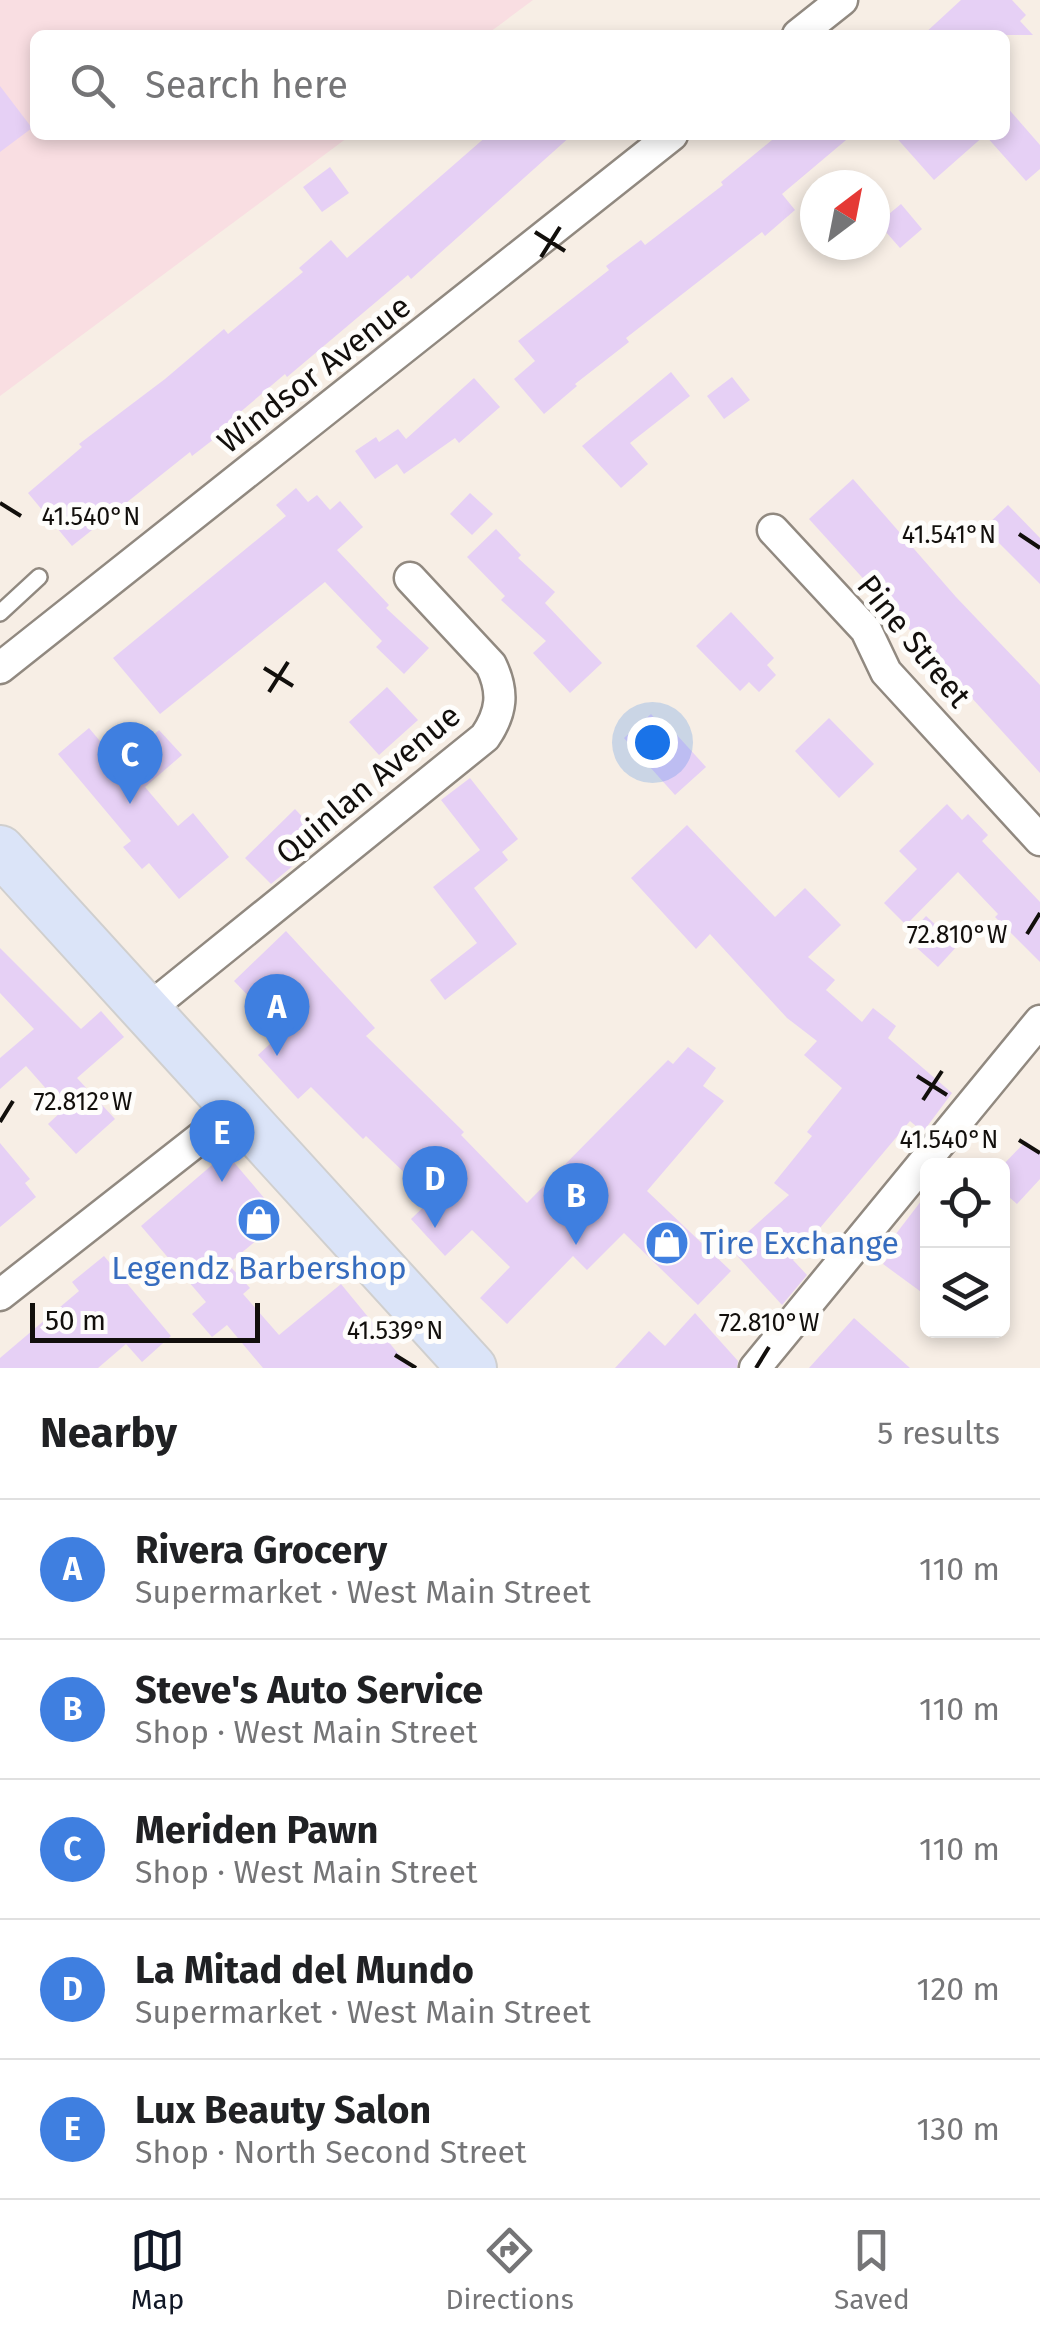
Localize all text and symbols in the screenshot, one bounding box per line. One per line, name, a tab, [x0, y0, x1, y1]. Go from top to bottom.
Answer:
search box	[30, 30, 1010, 140]
icon: search	[65, 58, 120, 113]
text: Search here	[145, 62, 348, 108]
north arrow	[800, 170, 890, 260]
street label: Windsor Avenue	[210, 287, 418, 461]
text: 41.540°N	[42, 502, 140, 532]
text: 41.541°N	[902, 520, 996, 550]
street label: Pine Street	[849, 567, 979, 715]
street label: Quinlan Avenue	[268, 696, 468, 872]
your location	[627, 717, 678, 768]
pin: C	[98, 722, 162, 804]
text: 72.810°W	[907, 920, 1008, 950]
pin: A	[244, 974, 310, 1056]
text: 72.812°W	[33, 1087, 133, 1117]
pin: E	[190, 1100, 254, 1182]
text: 41.540°N	[900, 1125, 998, 1155]
pin: D	[402, 1146, 468, 1228]
map controls	[920, 1158, 1010, 1338]
button: locate	[920, 1158, 1010, 1248]
pin: B	[544, 1162, 608, 1245]
shop icon: Legendz Barbershop	[236, 1197, 282, 1243]
shop icon: Tire Exchange	[644, 1220, 690, 1266]
place label: Tire Exchange	[700, 1224, 899, 1262]
button: layers	[920, 1248, 1010, 1338]
place label: Legendz Barbershop	[111, 1249, 407, 1287]
scale bar	[30, 1298, 260, 1342]
text: 50 m	[45, 1304, 106, 1337]
text: 72.810°W	[719, 1308, 820, 1338]
text: 41.539°N	[347, 1316, 443, 1346]
text: Nearby	[40, 1408, 177, 1458]
text: 5 results	[877, 1414, 1000, 1452]
text: Rivera Grocery	[135, 1527, 387, 1573]
text: A	[63, 1550, 82, 1588]
text: 110 m	[919, 1550, 1000, 1588]
text: Supermarket · West Main Street	[135, 1573, 591, 1611]
text: Steve's Auto Service	[135, 1667, 483, 1713]
text: B	[63, 1690, 82, 1728]
text: 110 m	[919, 1690, 1000, 1728]
text: Shop · West Main Street	[135, 1713, 477, 1751]
text: Meriden Pawn	[135, 1807, 378, 1853]
text: C	[63, 1830, 82, 1868]
text: 110 m	[919, 1830, 1000, 1868]
text: Shop · West Main Street	[135, 1853, 477, 1891]
text: La Mitad del Mundo	[135, 1947, 474, 1993]
text: D	[62, 1970, 83, 2008]
text: 120 m	[917, 1970, 1000, 2008]
text: Supermarket · West Main Street	[135, 1993, 591, 2031]
text: Lux Beauty Salon	[135, 2087, 431, 2133]
text: E	[64, 2110, 81, 2148]
text: 130 m	[916, 2110, 1000, 2148]
text: Shop · North Second Street	[135, 2133, 527, 2171]
tab: Map	[130, 2223, 185, 2316]
tab: Directions	[445, 2223, 574, 2316]
tab: Saved	[834, 2223, 910, 2316]

